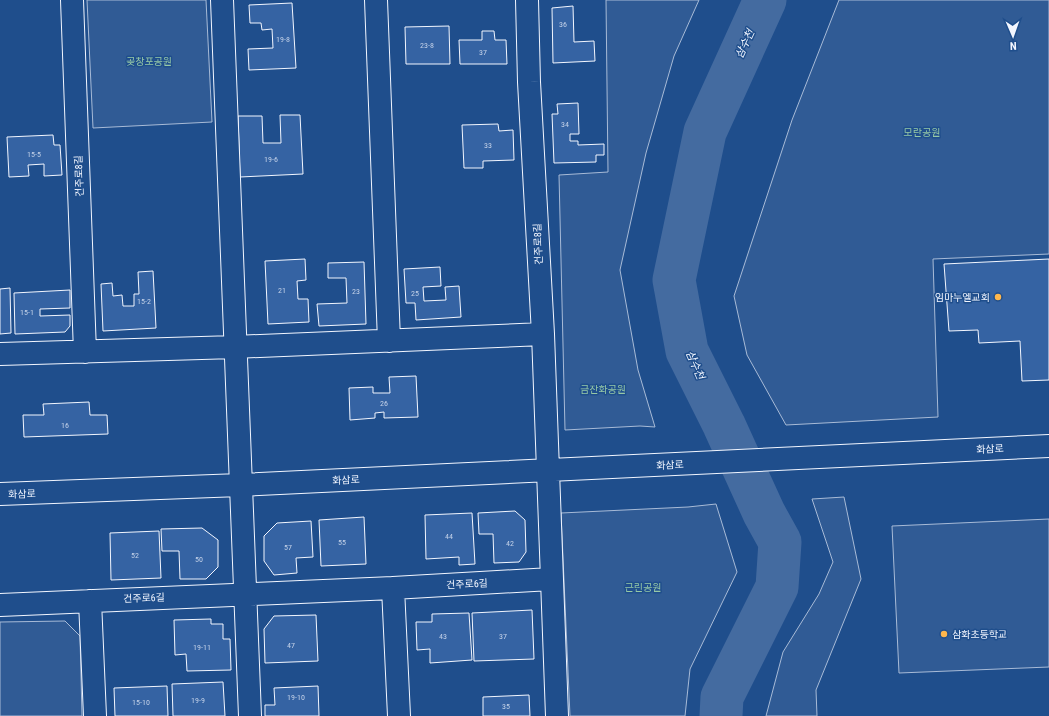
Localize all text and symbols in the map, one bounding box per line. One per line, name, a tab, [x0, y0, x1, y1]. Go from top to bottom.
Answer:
north arrow	[993, 16, 1033, 56]
house number: 36	[559, 20, 567, 29]
water label: 삼수천	[733, 26, 758, 61]
house number: 19-8	[276, 35, 290, 44]
text: N	[1009, 39, 1017, 52]
house number: 23-8	[420, 41, 434, 50]
house number: 37	[479, 48, 487, 57]
park label: 곶창포공원	[126, 56, 172, 67]
house number: 34	[561, 120, 569, 129]
park label: 모란공원	[904, 127, 940, 138]
house number: 33	[484, 141, 492, 150]
house number: 15-5	[27, 150, 41, 159]
street label: 건주로8길	[73, 155, 85, 197]
house number: 19-6	[264, 155, 278, 164]
street label: 건주로8길	[531, 223, 545, 265]
house number: 21	[278, 286, 286, 295]
house number: 23	[352, 287, 360, 296]
house number: 25	[411, 289, 419, 298]
place label: 임마누엘교회	[935, 292, 990, 303]
marker: 임마누엘교회	[993, 292, 1003, 302]
house number: 15-2	[137, 297, 151, 306]
house number: 15-1	[20, 308, 34, 317]
water label: 삼수천	[683, 348, 708, 383]
park label: 금잔화공원	[580, 384, 626, 395]
house number: 26	[380, 399, 388, 408]
house number: 16	[61, 421, 69, 430]
street label: 화삼로	[976, 443, 1004, 455]
street label: 화삼로	[656, 459, 684, 471]
street label: 화삼로	[332, 474, 360, 486]
street label: 화삼로	[8, 488, 36, 500]
house number: 44	[445, 532, 453, 541]
house number: 55	[338, 538, 346, 547]
house number: 42	[506, 539, 514, 548]
house number: 57	[284, 543, 292, 552]
house number: 52	[131, 551, 139, 560]
house number: 50	[195, 555, 203, 564]
street label: 건주로6길	[446, 577, 488, 591]
park label: 근린공원	[625, 582, 661, 593]
street label: 건주로6길	[123, 592, 165, 604]
marker: 삼화초등학교	[939, 629, 949, 639]
place label: 삼화초등학교	[952, 629, 1007, 640]
house number: 43	[439, 632, 447, 641]
house number: 37	[499, 632, 507, 641]
house number: 47	[287, 641, 295, 650]
house number: 19-11	[193, 643, 211, 652]
house number: 19-10	[287, 693, 305, 702]
house number: 19-9	[191, 696, 205, 705]
house number: 15-10	[132, 698, 150, 707]
house number: 35	[502, 702, 510, 711]

